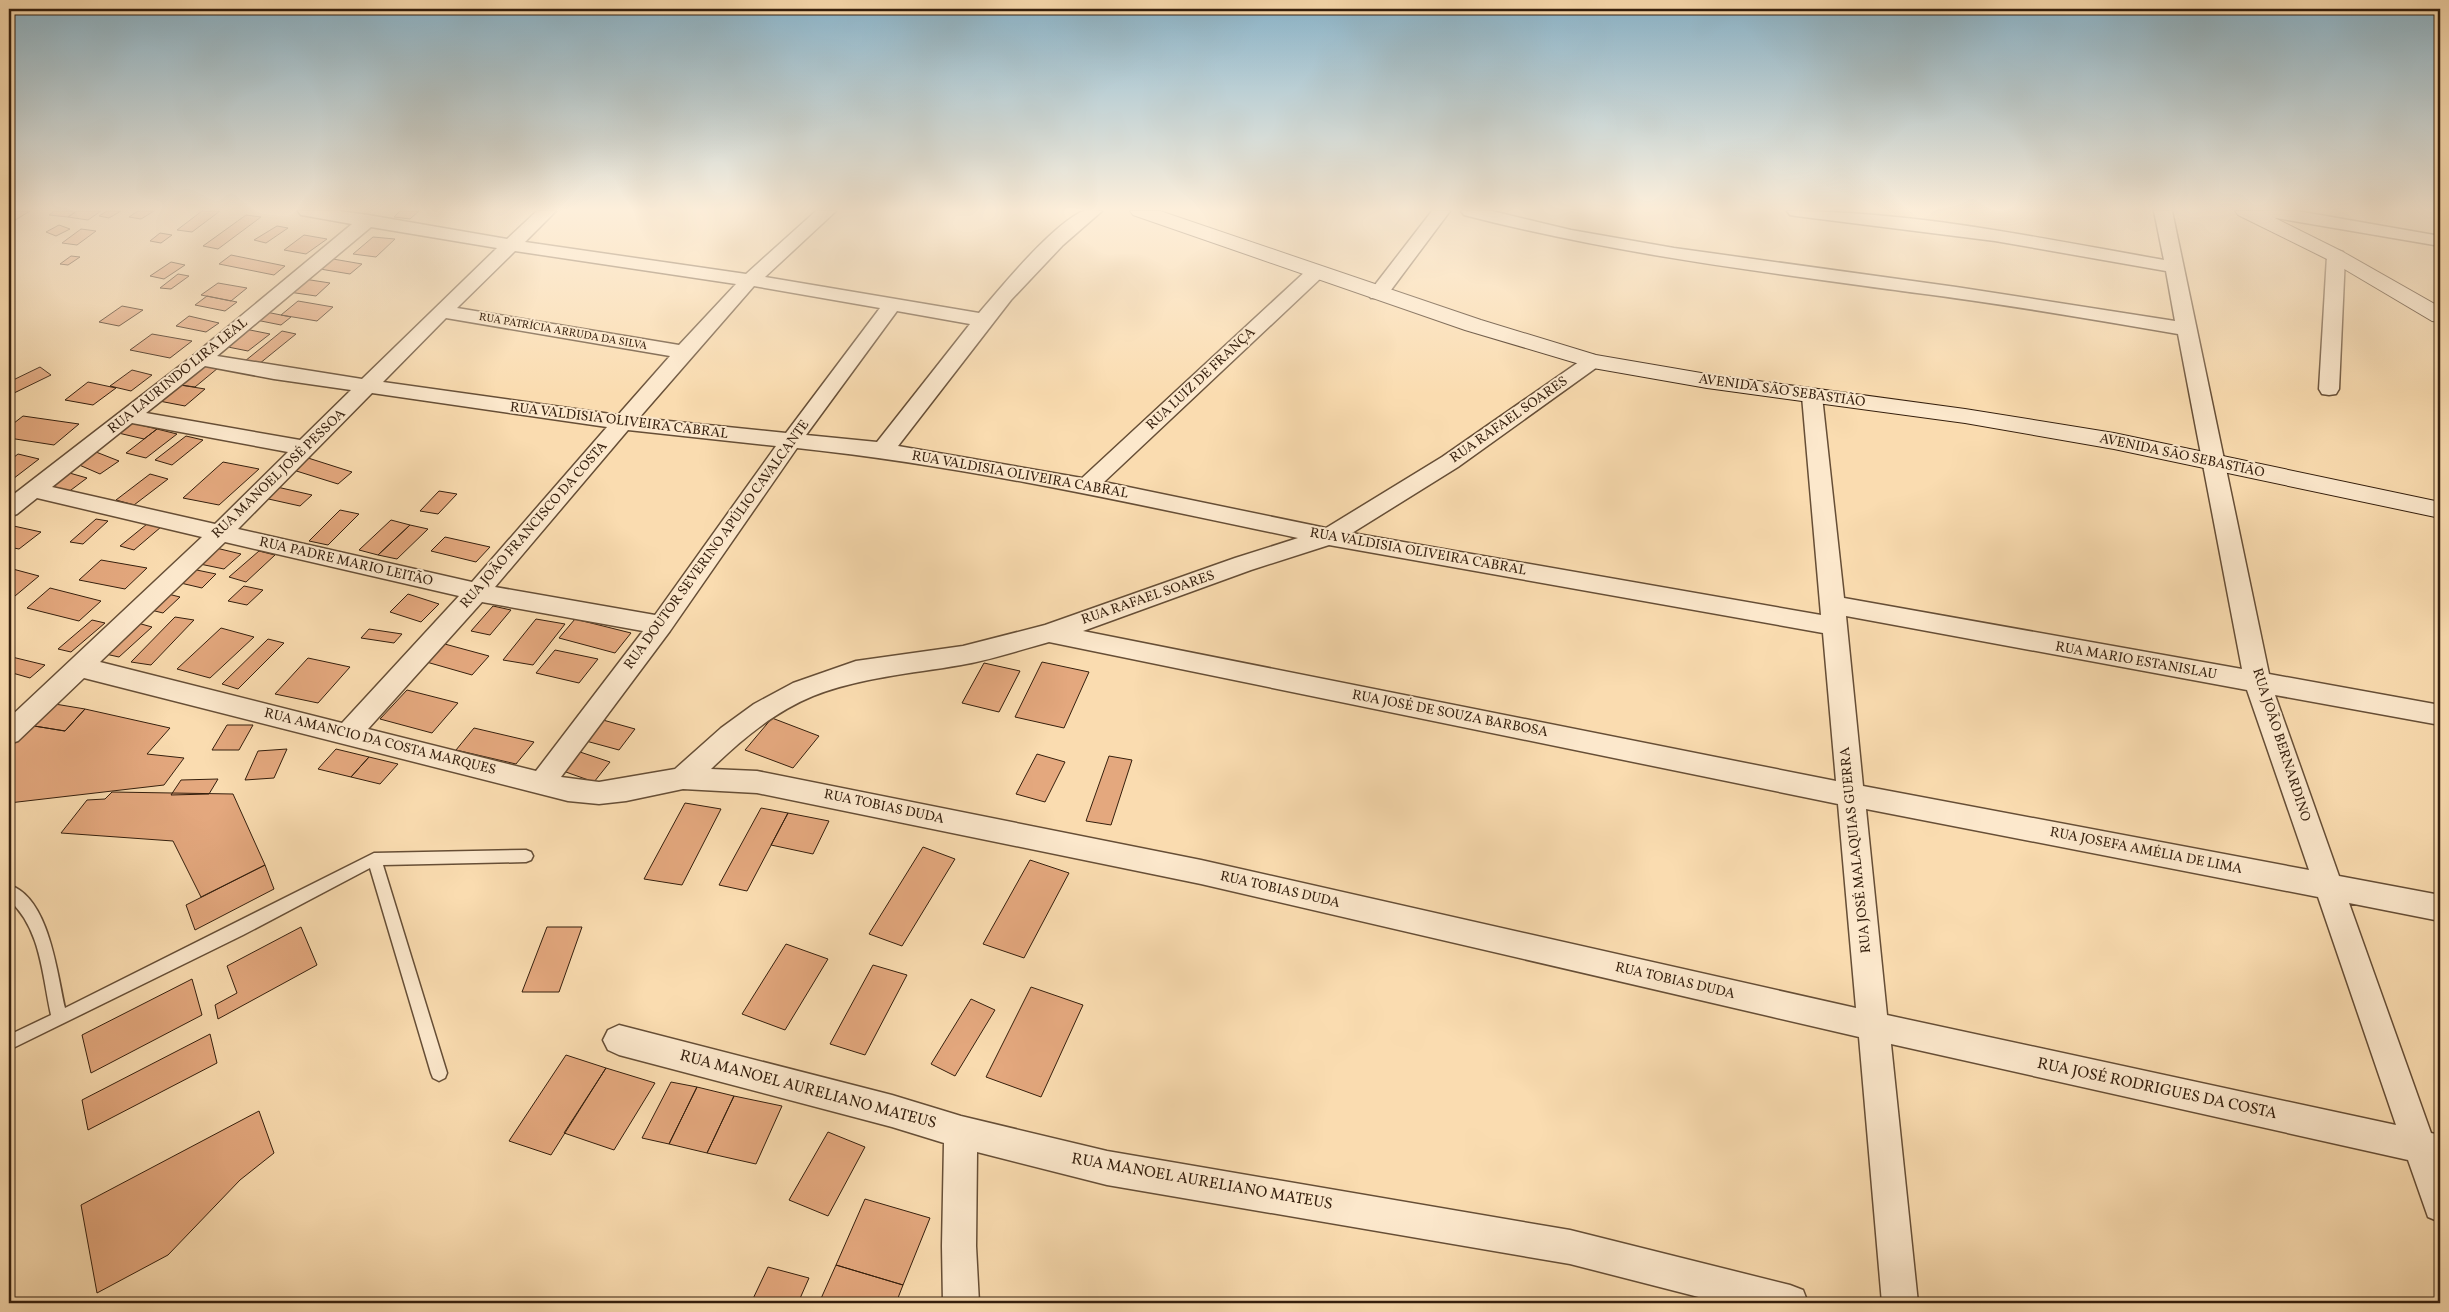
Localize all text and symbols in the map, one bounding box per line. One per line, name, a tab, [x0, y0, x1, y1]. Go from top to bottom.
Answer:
street label: RUA PATRÍCIA ARRUDA DA SILVA	[478, 310, 649, 354]
street label: RUA LAURINDO LIRA LEAL	[104, 314, 252, 438]
street label: RUA LUIZ DE FRANÇA	[1142, 323, 1260, 435]
street label: AVENIDA SÃO SEBASTIÃO	[1697, 370, 1867, 412]
street label: RUA RAFAEL SOARES	[1446, 372, 1572, 468]
street label: RUA VALDISIA OLIVEIRA CABRAL	[509, 398, 729, 444]
street label: RUA MANOEL JOSÉ PESSOA	[208, 405, 350, 543]
street label: RUA DOUTOR SEVERINO APÚLIO CAVALCANTE	[619, 416, 814, 674]
street label: AVENIDA SÃO SEBASTIÃO	[2098, 429, 2266, 483]
street label: RUA JOÃO FRANCISCO DA COSTA	[456, 437, 612, 613]
street label: RUA VALDISIA OLIVEIRA CABRAL	[910, 447, 1130, 503]
street label: RUA VALDISIA OLIVEIRA CABRAL	[1308, 524, 1528, 580]
street label: RUA PADRE MARIO LEITÃO	[257, 533, 435, 591]
street label: RUA RAFAEL SOARES	[1079, 566, 1217, 630]
street label: RUA MARIO ESTANISLAU	[2054, 637, 2218, 685]
street label: RUA JOÃO BERNARDINO	[2247, 666, 2315, 824]
street label: RUA JOSÉ DE SOUZA BARBOSA	[1350, 686, 1550, 742]
street label: RUA AMANCIO DA COSTA MARQUES	[262, 704, 498, 780]
street label: RUA JOSÉ MALAQUIAS GUERRA	[1836, 746, 1876, 954]
street label: RUA TOBIAS DUDA	[822, 785, 946, 829]
street label: RUA JOSEFA AMÉLIA DE LIMA	[2048, 823, 2244, 879]
street label: RUA TOBIAS DUDA	[1218, 867, 1342, 913]
street label: RUA TOBIAS DUDA	[1613, 958, 1737, 1004]
street label: RUA MANOEL AURELIANO MATEUS	[677, 1045, 939, 1135]
street label: RUA JOSÉ RODRIGUES DA COSTA	[2035, 1053, 2279, 1125]
street label: RUA MANOEL AURELIANO MATEUS	[1070, 1148, 1334, 1216]

